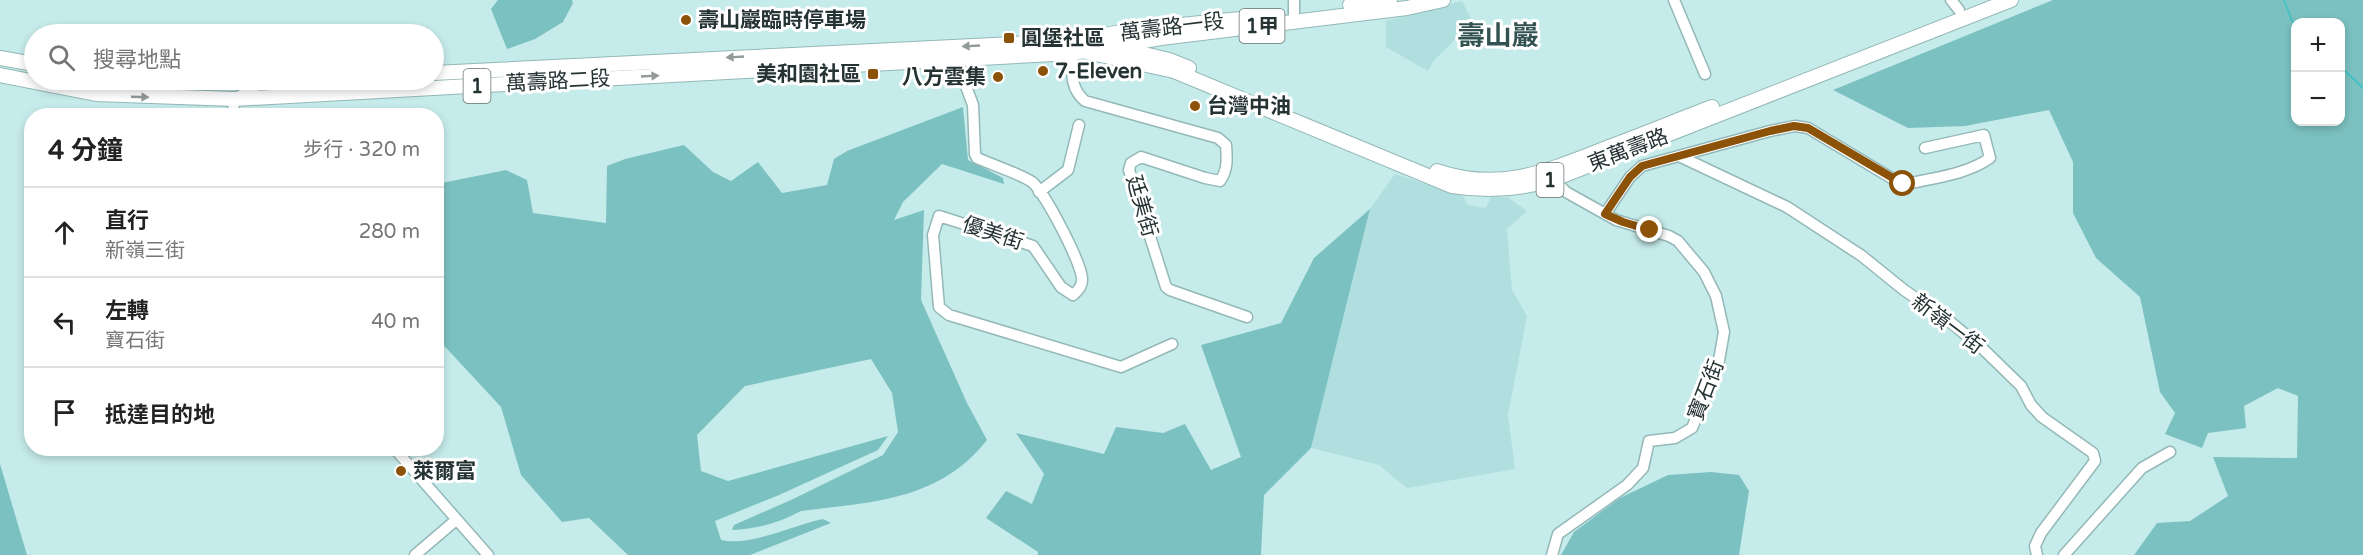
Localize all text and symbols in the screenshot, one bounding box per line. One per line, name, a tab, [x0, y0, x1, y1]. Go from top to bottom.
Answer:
place label: 壽山巖臨時停車場	[698, 8, 866, 33]
street label: 萬壽路一段	[1118, 9, 1226, 46]
road number: 1甲	[1240, 9, 1284, 43]
marker: 壽山巖臨時停車場	[679, 13, 693, 27]
map controls	[2291, 18, 2345, 126]
button: +	[2291, 18, 2345, 72]
district label: 壽山巖	[1458, 20, 1539, 53]
search box	[24, 24, 444, 90]
place label: 圓堡社區	[1021, 26, 1105, 51]
marker: 圓堡社區	[1002, 31, 1016, 45]
icon: search	[45, 41, 78, 74]
one-way arrow	[962, 41, 981, 50]
text: 搜尋地點	[93, 47, 181, 73]
one-way arrow	[725, 53, 744, 62]
place label: 7-Eleven	[1055, 59, 1142, 84]
place label: 美和園社區	[756, 62, 861, 87]
marker: 7-Eleven	[1036, 64, 1050, 78]
place label: 八方雲集	[902, 65, 986, 90]
street label: 萬壽路二段	[505, 66, 611, 97]
marker: 美和園社區	[866, 67, 880, 81]
road number: 1	[464, 69, 490, 103]
marker: 八方雲集	[991, 70, 1005, 84]
one-way arrow	[640, 72, 659, 81]
button: −	[2291, 72, 2345, 126]
one-way arrow	[131, 92, 150, 101]
place label: 台灣中油	[1207, 94, 1291, 119]
marker: 台灣中油	[1188, 99, 1202, 113]
street label: 東萬壽路	[1584, 124, 1672, 177]
text: 4 分鐘	[48, 135, 123, 166]
text: 步行 · 320 m	[303, 138, 420, 162]
road number: 1	[1536, 163, 1564, 197]
route start	[1889, 170, 1915, 196]
street label: 廷美街	[1121, 172, 1162, 240]
text: 直行	[105, 208, 149, 234]
street label: 優美街	[959, 212, 1027, 255]
icon: ahead	[48, 216, 81, 249]
route end	[1636, 216, 1662, 242]
text: 280 m	[359, 220, 420, 244]
text: 新嶺三街	[105, 239, 185, 263]
street label: 新嶺一街	[1907, 289, 1989, 360]
text: 左轉	[105, 298, 149, 324]
icon: left	[48, 306, 81, 339]
text: 40 m	[371, 310, 420, 334]
text: 寶石街	[105, 329, 165, 353]
street label: 寶石街	[1684, 356, 1729, 424]
icon: arrive	[48, 396, 81, 429]
text: 抵達目的地	[105, 402, 215, 428]
place label: 萊爾富	[413, 459, 476, 484]
marker: 萊爾富	[394, 464, 408, 478]

